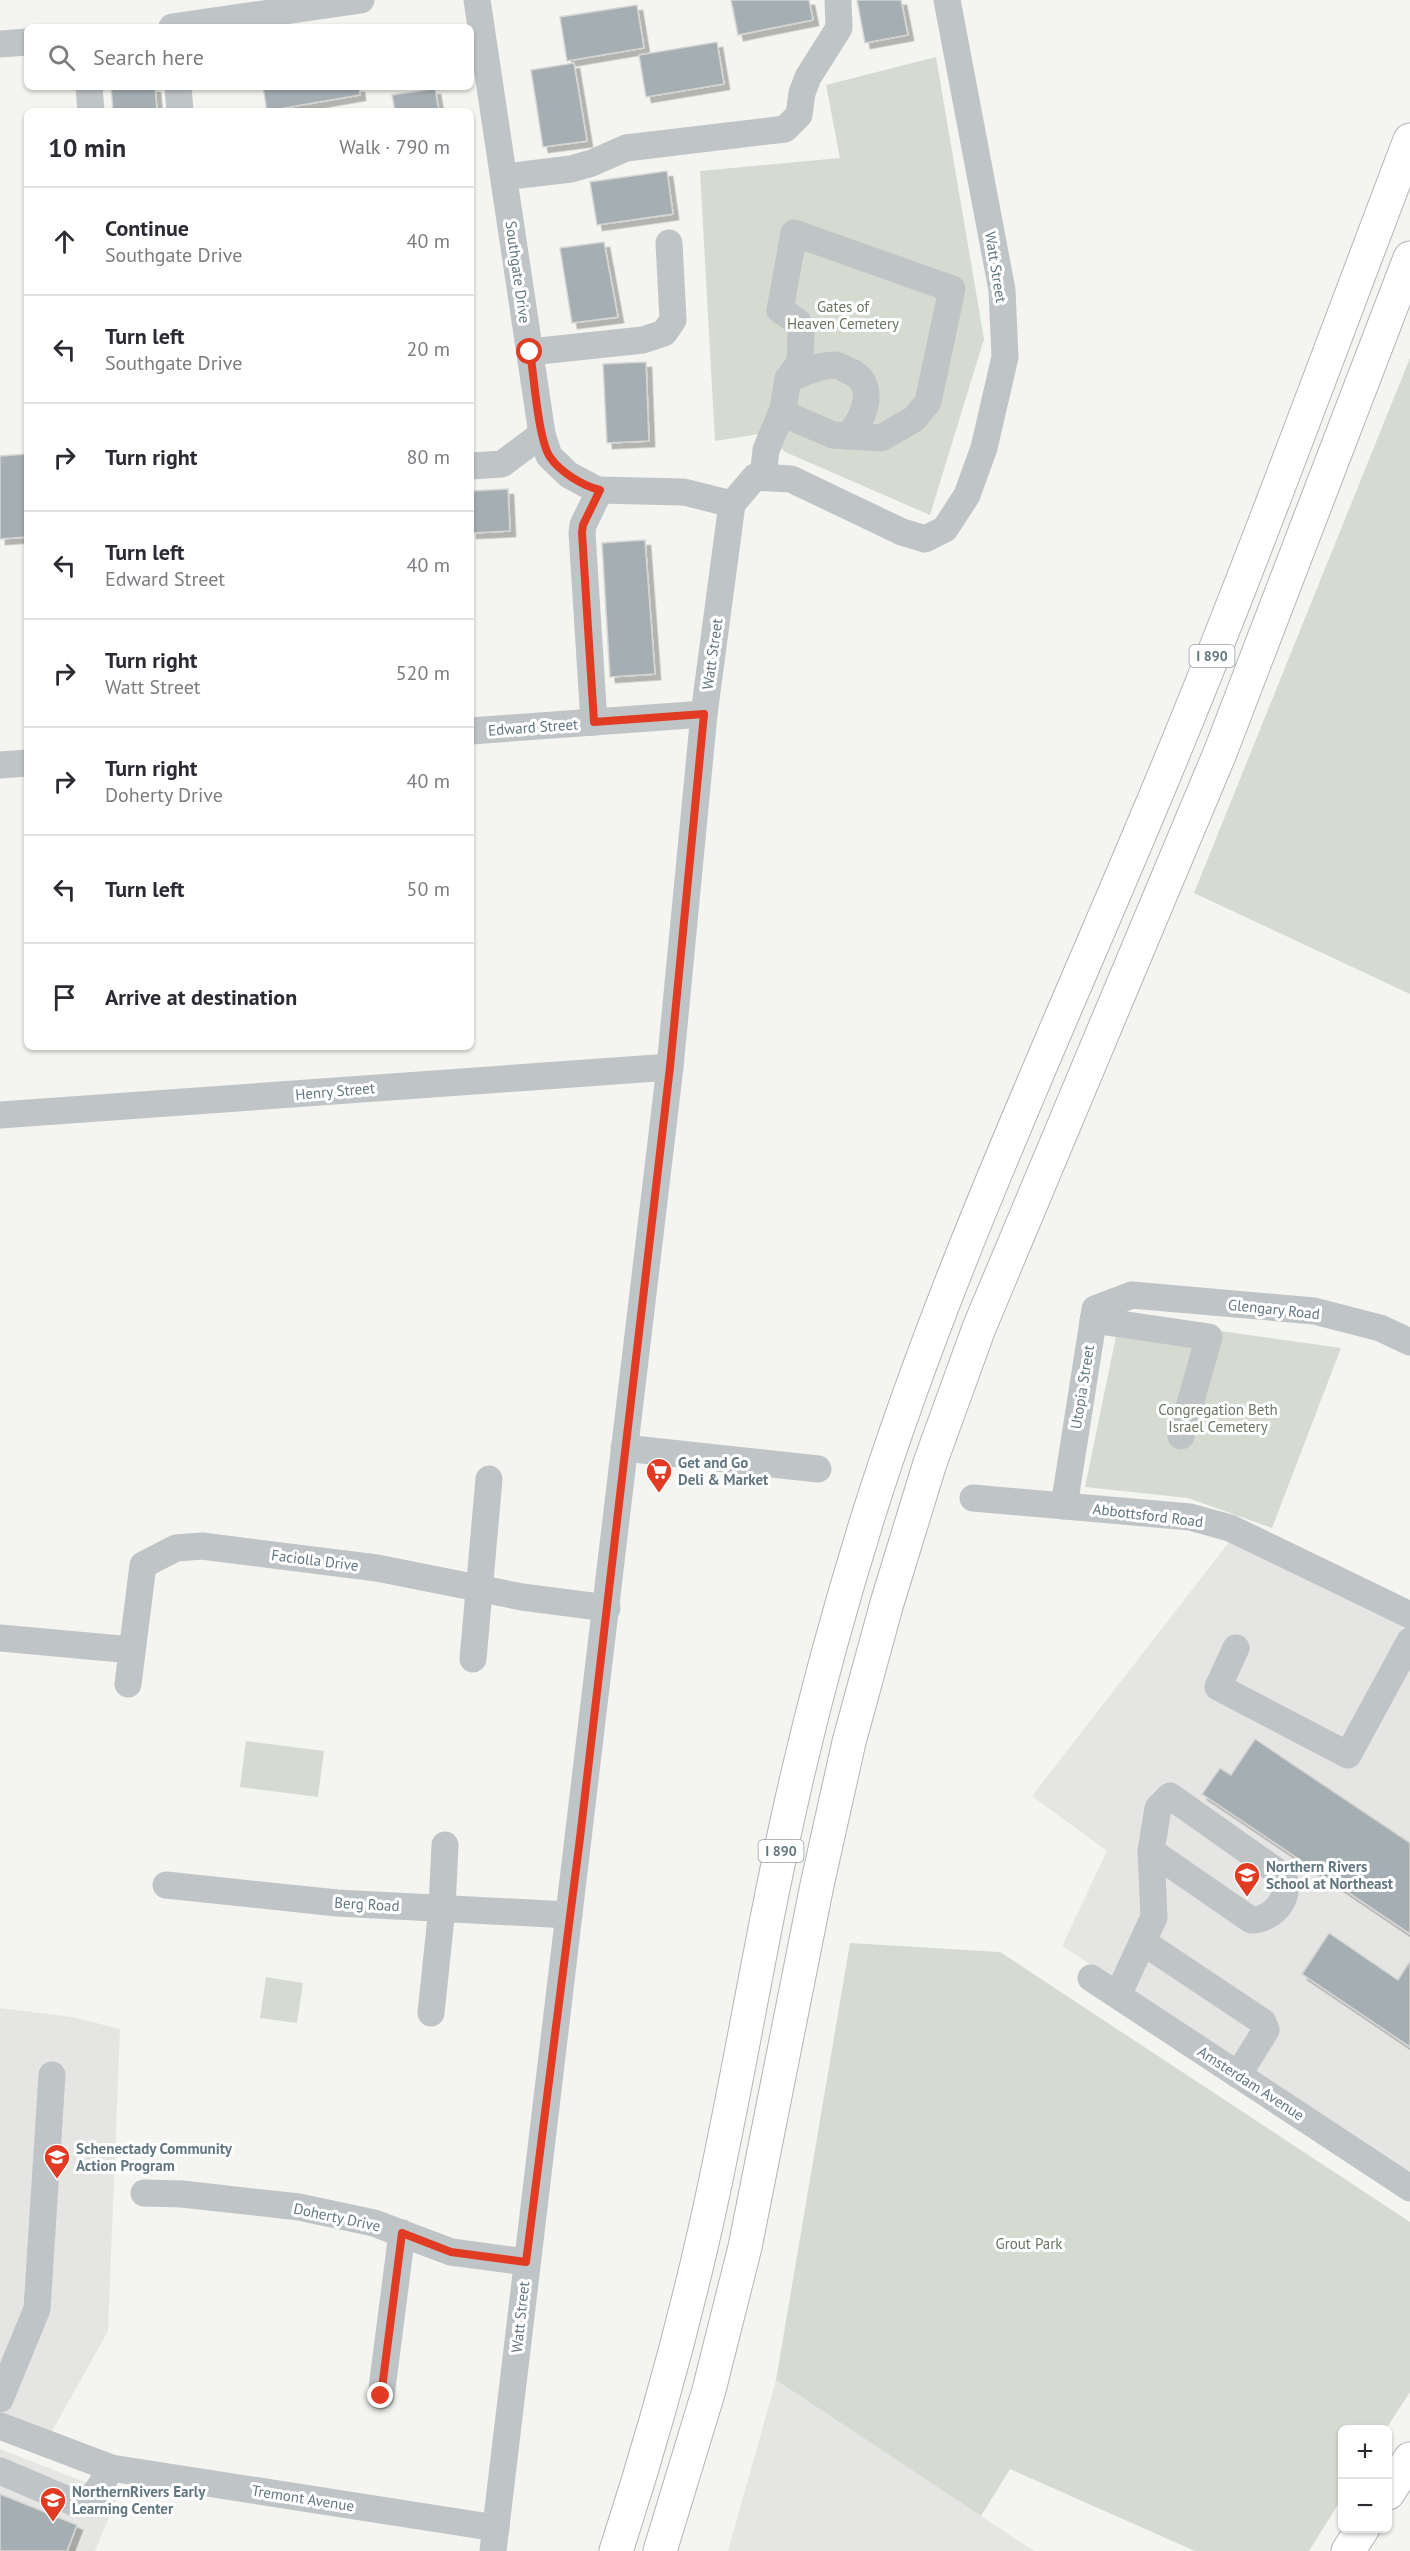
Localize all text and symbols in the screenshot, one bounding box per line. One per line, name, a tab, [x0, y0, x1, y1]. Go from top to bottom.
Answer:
search box	[24, 24, 474, 90]
icon: search	[45, 41, 78, 74]
text: Search here	[93, 43, 204, 71]
text: 10 min	[48, 131, 126, 164]
text: Walk · 790 m	[339, 134, 450, 160]
text: Continue	[105, 214, 189, 242]
street label: Southgate Drive	[501, 220, 535, 324]
icon: ahead	[48, 225, 81, 258]
text: 40 m	[407, 228, 450, 254]
street label: Watt Street	[981, 230, 1011, 304]
text: Southgate Drive	[105, 242, 242, 268]
park label: Gates of Heaven Cemetery	[787, 297, 899, 333]
text: Turn left	[105, 322, 185, 350]
icon: left	[48, 333, 81, 366]
text: 20 m	[407, 336, 450, 362]
route start	[516, 338, 542, 364]
text: Southgate Drive	[105, 350, 242, 376]
icon: right	[48, 441, 81, 474]
text: Turn right	[105, 443, 197, 471]
text: 80 m	[407, 444, 450, 470]
text: Turn left	[105, 538, 185, 566]
icon: left	[48, 549, 81, 582]
text: 40 m	[407, 552, 450, 578]
text: Edward Street	[105, 566, 225, 592]
street label: Watt Street	[698, 617, 726, 691]
road number: I 890	[1190, 645, 1234, 667]
text: Turn right	[105, 646, 197, 674]
icon: right	[48, 657, 81, 690]
text: 520 m	[396, 660, 450, 686]
text: Watt Street	[105, 674, 201, 700]
street label: Edward Street	[487, 714, 579, 740]
text: Turn right	[105, 754, 197, 782]
icon: right	[48, 765, 81, 798]
text: 40 m	[407, 768, 450, 794]
text: Doherty Drive	[105, 782, 223, 808]
icon: left	[48, 873, 81, 906]
text: Turn left	[105, 875, 185, 903]
text: 50 m	[407, 876, 450, 902]
icon: arrive	[48, 981, 81, 1014]
text: Arrive at destination	[105, 983, 297, 1011]
street label: Henry Street	[294, 1078, 376, 1104]
street label: Glengary Road	[1227, 1295, 1321, 1323]
street label: Utopia Street	[1066, 1344, 1098, 1430]
park label: Congregation Beth Israel Cemetery	[1158, 1400, 1278, 1436]
place label: Get and Go Deli & Market	[678, 1453, 769, 1489]
supermarket icon: Get and Go Deli & Market	[644, 1456, 674, 1494]
street label: Abbottsford Road	[1092, 1499, 1204, 1531]
street label: Faciolla Drive	[270, 1545, 360, 1575]
road number: I 890	[758, 1840, 804, 1862]
place label: Northern Rivers School at Northeast	[1266, 1857, 1394, 1893]
school or university icon: Northern Rivers School at Northeast	[1232, 1860, 1262, 1898]
street label: Berg Road	[334, 1893, 400, 1915]
street label: Amsterdam Avenue	[1194, 2042, 1308, 2124]
place label: Schenectady Community Action Program	[76, 2139, 233, 2175]
school or university icon: Schenectady Community Action Program	[42, 2142, 72, 2180]
street label: Doherty Drive	[292, 2199, 382, 2235]
park label: Grout Park	[995, 2234, 1063, 2253]
street label: Watt Street	[507, 2280, 533, 2354]
route end	[367, 2382, 393, 2408]
map controls	[1338, 2425, 1392, 2533]
button: +	[1338, 2425, 1392, 2479]
button: −	[1338, 2479, 1392, 2533]
street label: Tremont Avenue	[250, 2481, 356, 2515]
place label: NorthernRivers Early Learning Center	[72, 2482, 206, 2518]
school or university icon: NorthernRivers Early Learning Center	[38, 2485, 68, 2523]

